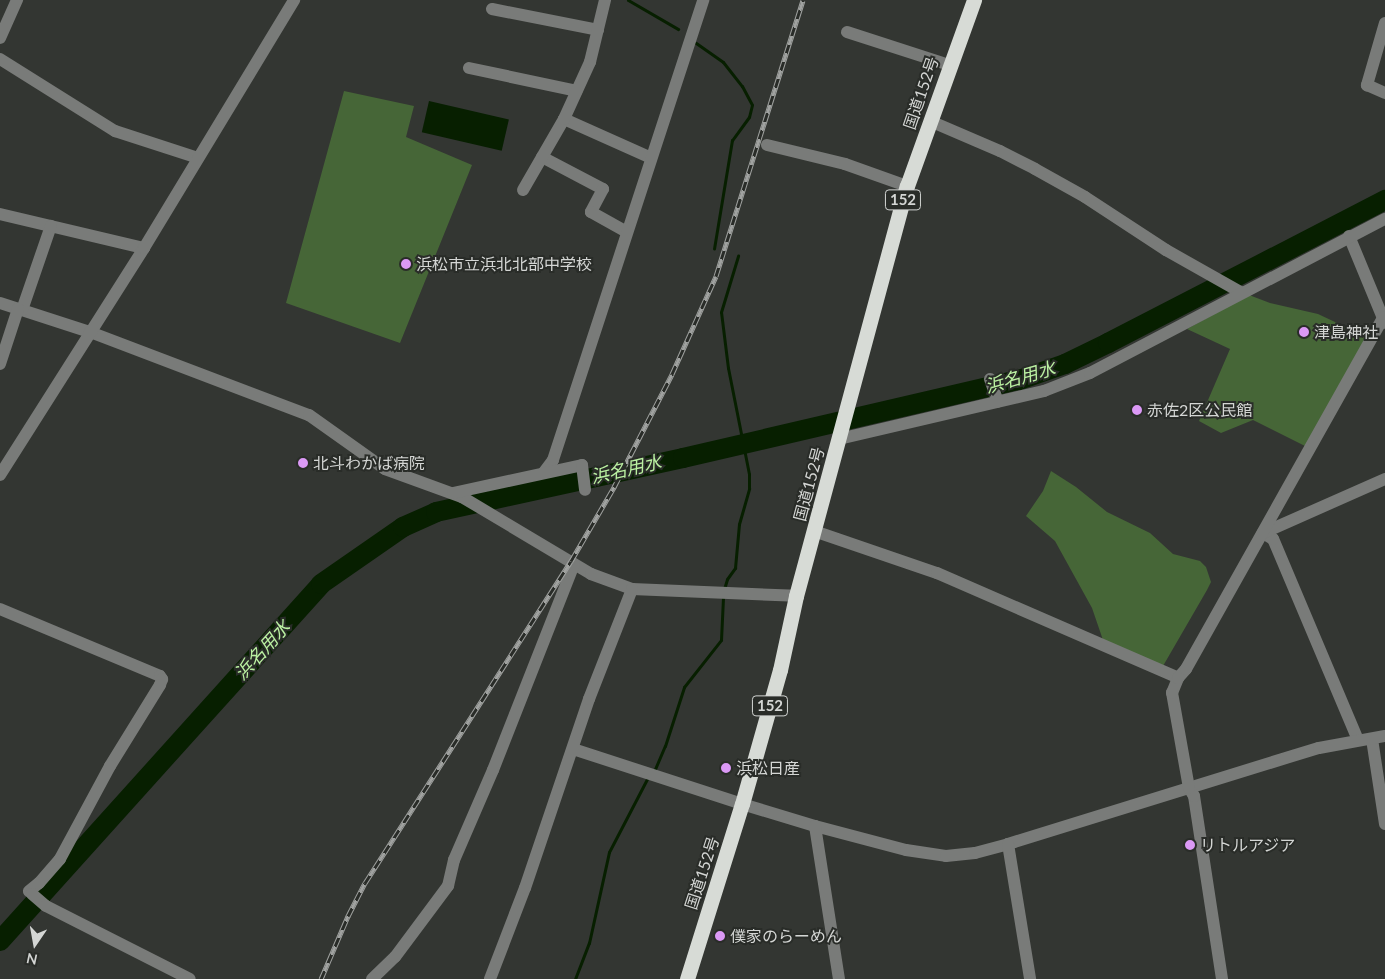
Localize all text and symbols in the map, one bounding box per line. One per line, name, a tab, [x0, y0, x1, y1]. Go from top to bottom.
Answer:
street label: 国道152号	[900, 54, 942, 132]
road number: 152	[884, 188, 922, 212]
place label: 浜松市立浜北北部中学校	[416, 254, 592, 274]
marker: 浜松市立浜北北部中学校	[400, 258, 412, 270]
place label: 津島神社	[1314, 322, 1378, 342]
marker: 津島神社	[1298, 326, 1310, 338]
water label: 浜名用水	[982, 357, 1058, 397]
place label: 赤佐2区公民館	[1147, 400, 1252, 420]
marker: 赤佐2区公民館	[1131, 404, 1143, 416]
street label: 国道152号	[790, 445, 828, 523]
water label: 浜名用水	[588, 450, 664, 488]
place label: 北斗わかば病院	[313, 453, 425, 473]
marker: 北斗わかば病院	[297, 457, 309, 469]
water label: 浜名用水	[230, 616, 294, 684]
road number: 152	[751, 694, 789, 718]
place label: 浜松日産	[736, 758, 800, 778]
marker: 浜松日産	[720, 762, 732, 774]
street label: 国道152号	[681, 834, 723, 912]
place label: リトルアジア	[1200, 835, 1296, 855]
marker: リトルアジア	[1184, 839, 1196, 851]
north arrow	[10, 919, 60, 969]
place label: 僕家のらーめん	[730, 926, 842, 946]
marker: 僕家のらーめん	[714, 930, 726, 942]
text: N	[25, 950, 39, 969]

